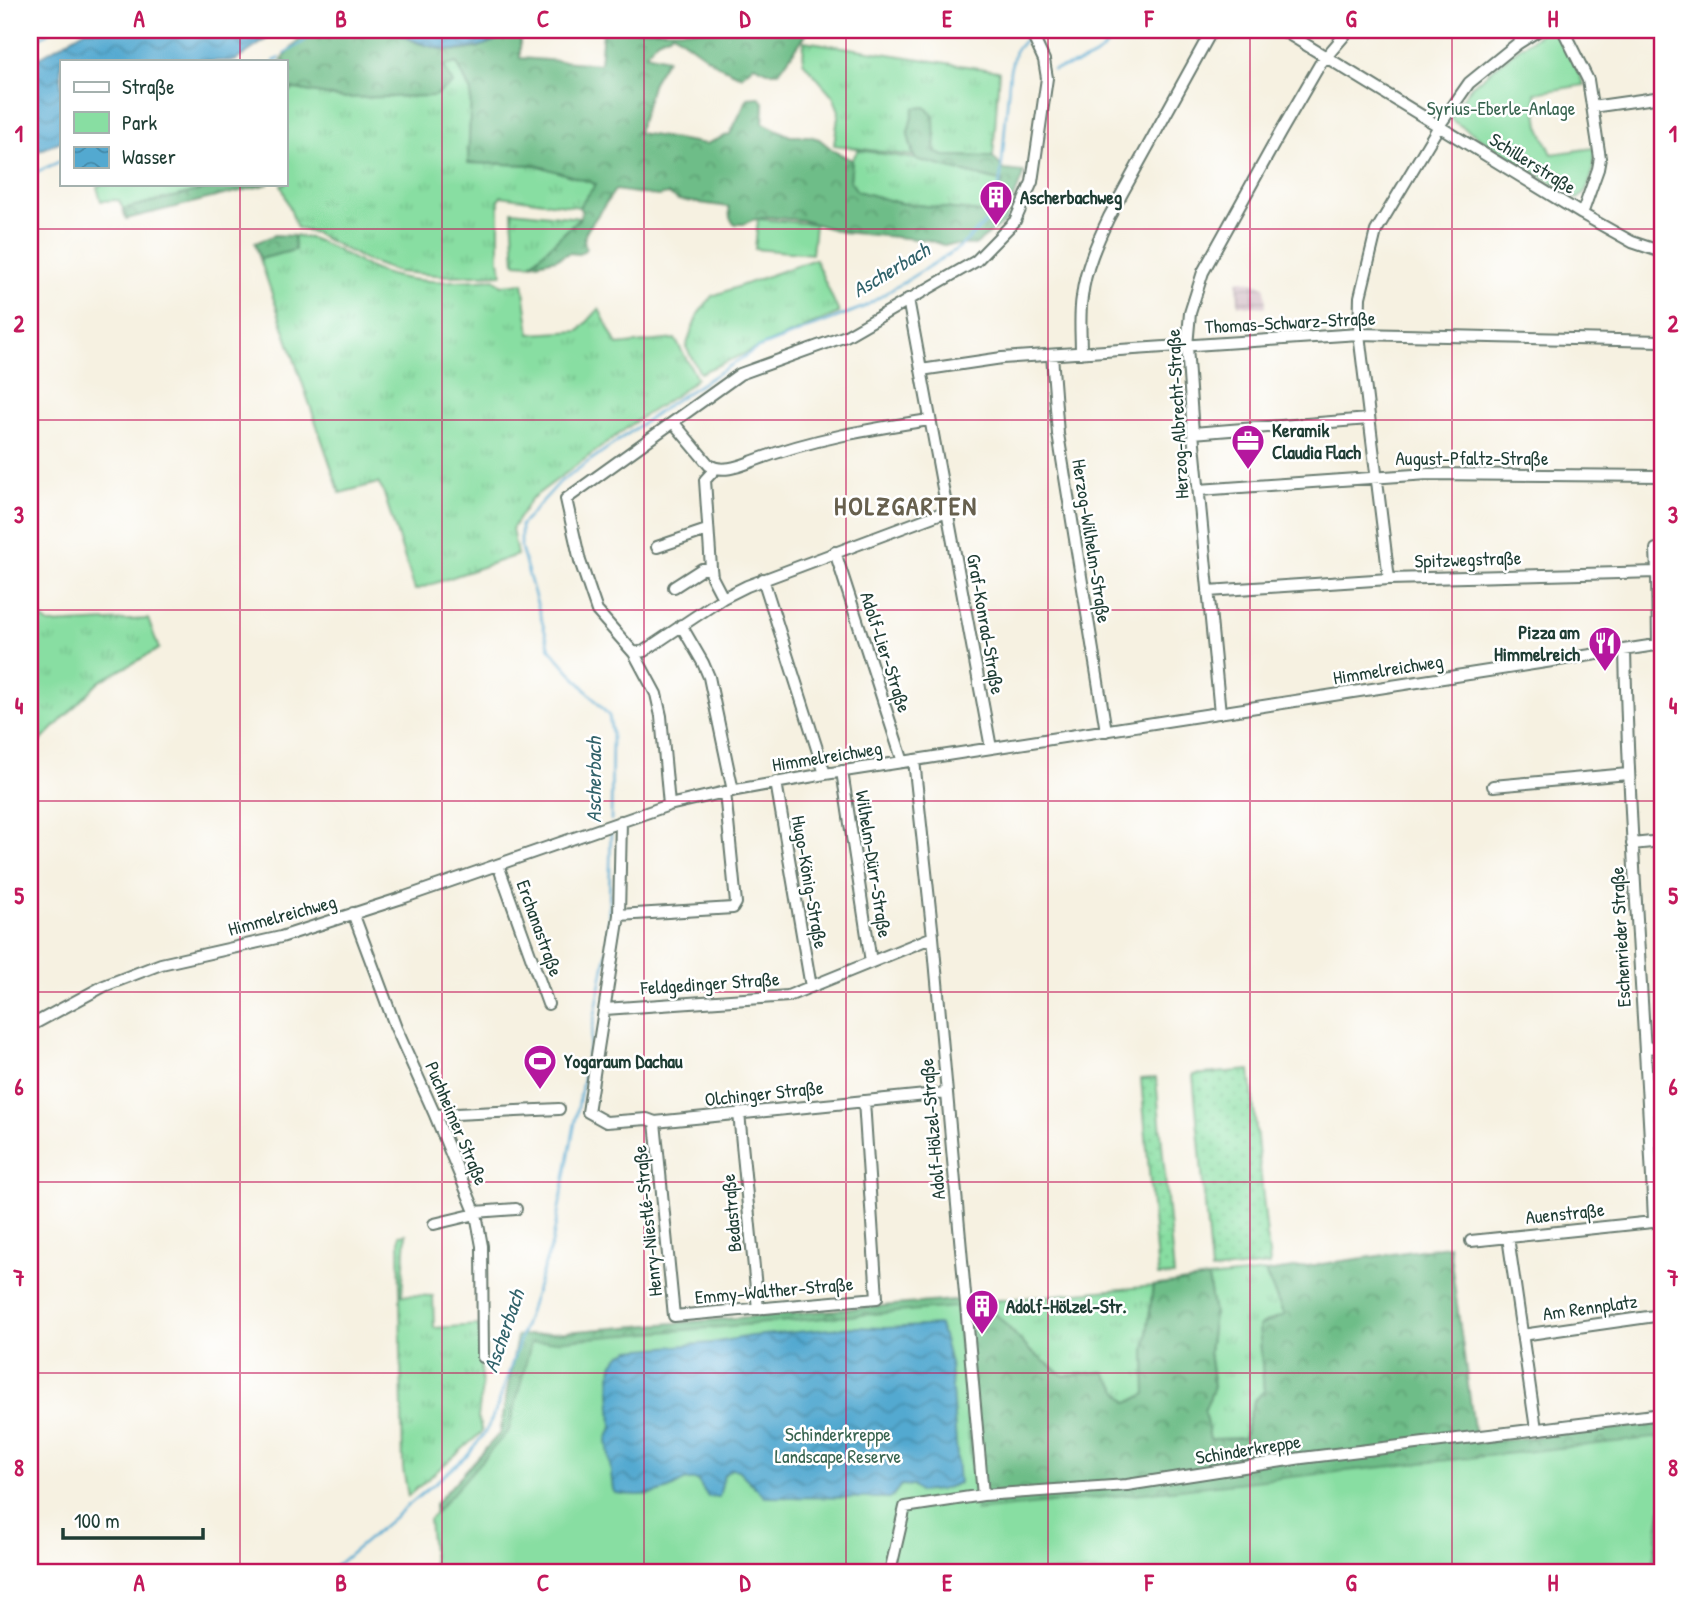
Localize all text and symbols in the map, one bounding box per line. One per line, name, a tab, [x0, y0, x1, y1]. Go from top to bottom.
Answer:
text: A	[133, 3, 145, 34]
text: B	[335, 3, 347, 34]
text: C	[537, 3, 549, 34]
text: D	[740, 3, 752, 34]
text: E	[942, 3, 953, 34]
text: F	[1144, 3, 1155, 34]
text: G	[1345, 3, 1357, 34]
text: H	[1548, 3, 1559, 34]
legend	[60, 60, 287, 186]
text: Straße	[122, 72, 175, 101]
park label: Syrius-Eberle-Anlage	[1427, 95, 1576, 121]
text: Park	[122, 108, 157, 137]
text: 1	[15, 118, 23, 149]
text: 1	[1669, 118, 1677, 149]
street label: Schillerstraße	[1485, 126, 1582, 200]
text: Wasser	[122, 142, 176, 171]
building icon: Ascherbachweg	[977, 178, 1015, 227]
place label: Ascherbachweg	[1020, 184, 1123, 211]
water label: Ascherbach	[847, 234, 936, 304]
street label: Thomas-Schwarz-Straße	[1204, 305, 1376, 339]
text: 2	[14, 308, 25, 339]
text: 2	[1668, 308, 1679, 339]
street label: Herzog-Albrecht-Straße	[1160, 328, 1194, 500]
place label: Keramik Claudia Flach	[1272, 417, 1361, 465]
office icon: Keramik Claudia Flach	[1229, 422, 1267, 471]
street label: August-Pfaltz-Straße	[1396, 445, 1549, 471]
street label: Herzog-Wilhelm-Straße	[1066, 457, 1118, 625]
district label: HOLZGARTEN	[834, 488, 978, 523]
text: 3	[14, 499, 24, 530]
text: 3	[1668, 499, 1678, 530]
street label: Spitzwegstraße	[1414, 544, 1522, 574]
street label: Graf-Konrad-Straße	[961, 552, 1011, 697]
street label: Adolf-Lier-Straße	[854, 588, 918, 716]
place label: Pizza am Himmelreich	[1494, 619, 1580, 667]
restaurant icon: Pizza am Himmelreich	[1586, 624, 1624, 673]
street label: Himmelreichweg	[1331, 647, 1445, 691]
text: 4	[15, 690, 24, 721]
text: 4	[1669, 690, 1678, 721]
street label: Himmelreichweg	[770, 734, 884, 778]
water label: Ascherbach	[579, 736, 608, 823]
street label: Wilhelm-Dürr-Straße	[850, 788, 899, 940]
street label: Hugo-König-Straße	[786, 814, 835, 951]
street label: Eschenrieder Straße	[1603, 866, 1637, 1008]
street label: Erchanastraße	[511, 876, 570, 980]
text: 5	[14, 880, 24, 911]
text: 5	[1668, 880, 1678, 911]
street label: Himmelreichweg	[225, 888, 339, 942]
street label: Feldgedinger Straße	[639, 965, 781, 1001]
sports icon: Yogaraum Dachau	[521, 1042, 559, 1091]
place label: Yogaraum Dachau	[564, 1048, 683, 1075]
street label: Puchheimer Straße	[419, 1057, 495, 1189]
street label: Adolf-Hölzel-Straße	[913, 1057, 951, 1201]
text: 6	[14, 1071, 24, 1102]
text: 6	[1668, 1071, 1678, 1102]
street label: Olchinger Straße	[703, 1074, 825, 1112]
street label: Henry-Niestlé-Straße	[626, 1144, 668, 1298]
street label: Bedastraße	[715, 1172, 747, 1253]
street label: Auenstraße	[1524, 1196, 1606, 1230]
text: 7	[12, 1262, 25, 1293]
text: 7	[1666, 1262, 1679, 1293]
street label: Emmy-Walther-Straße	[694, 1270, 855, 1310]
water label: Ascherbach	[476, 1285, 532, 1376]
building icon: Adolf-Hölzel-Str.	[963, 1287, 1001, 1336]
street label: Am Rennplatz	[1541, 1287, 1639, 1327]
place label: Adolf-Hölzel-Str.	[1006, 1293, 1127, 1319]
park label: Schinderkreppe Landscape Reserve	[775, 1421, 902, 1469]
street label: Schinderkreppe	[1194, 1428, 1303, 1470]
text: 8	[14, 1452, 24, 1483]
text: 8	[1668, 1452, 1678, 1483]
scale bar	[63, 1497, 203, 1541]
text: 100 m	[74, 1506, 120, 1535]
text: A	[133, 1567, 145, 1598]
text: B	[335, 1567, 347, 1598]
text: C	[537, 1567, 549, 1598]
text: D	[740, 1567, 752, 1598]
text: E	[942, 1567, 953, 1598]
text: F	[1144, 1567, 1155, 1598]
text: G	[1345, 1567, 1357, 1598]
text: H	[1548, 1567, 1559, 1598]

